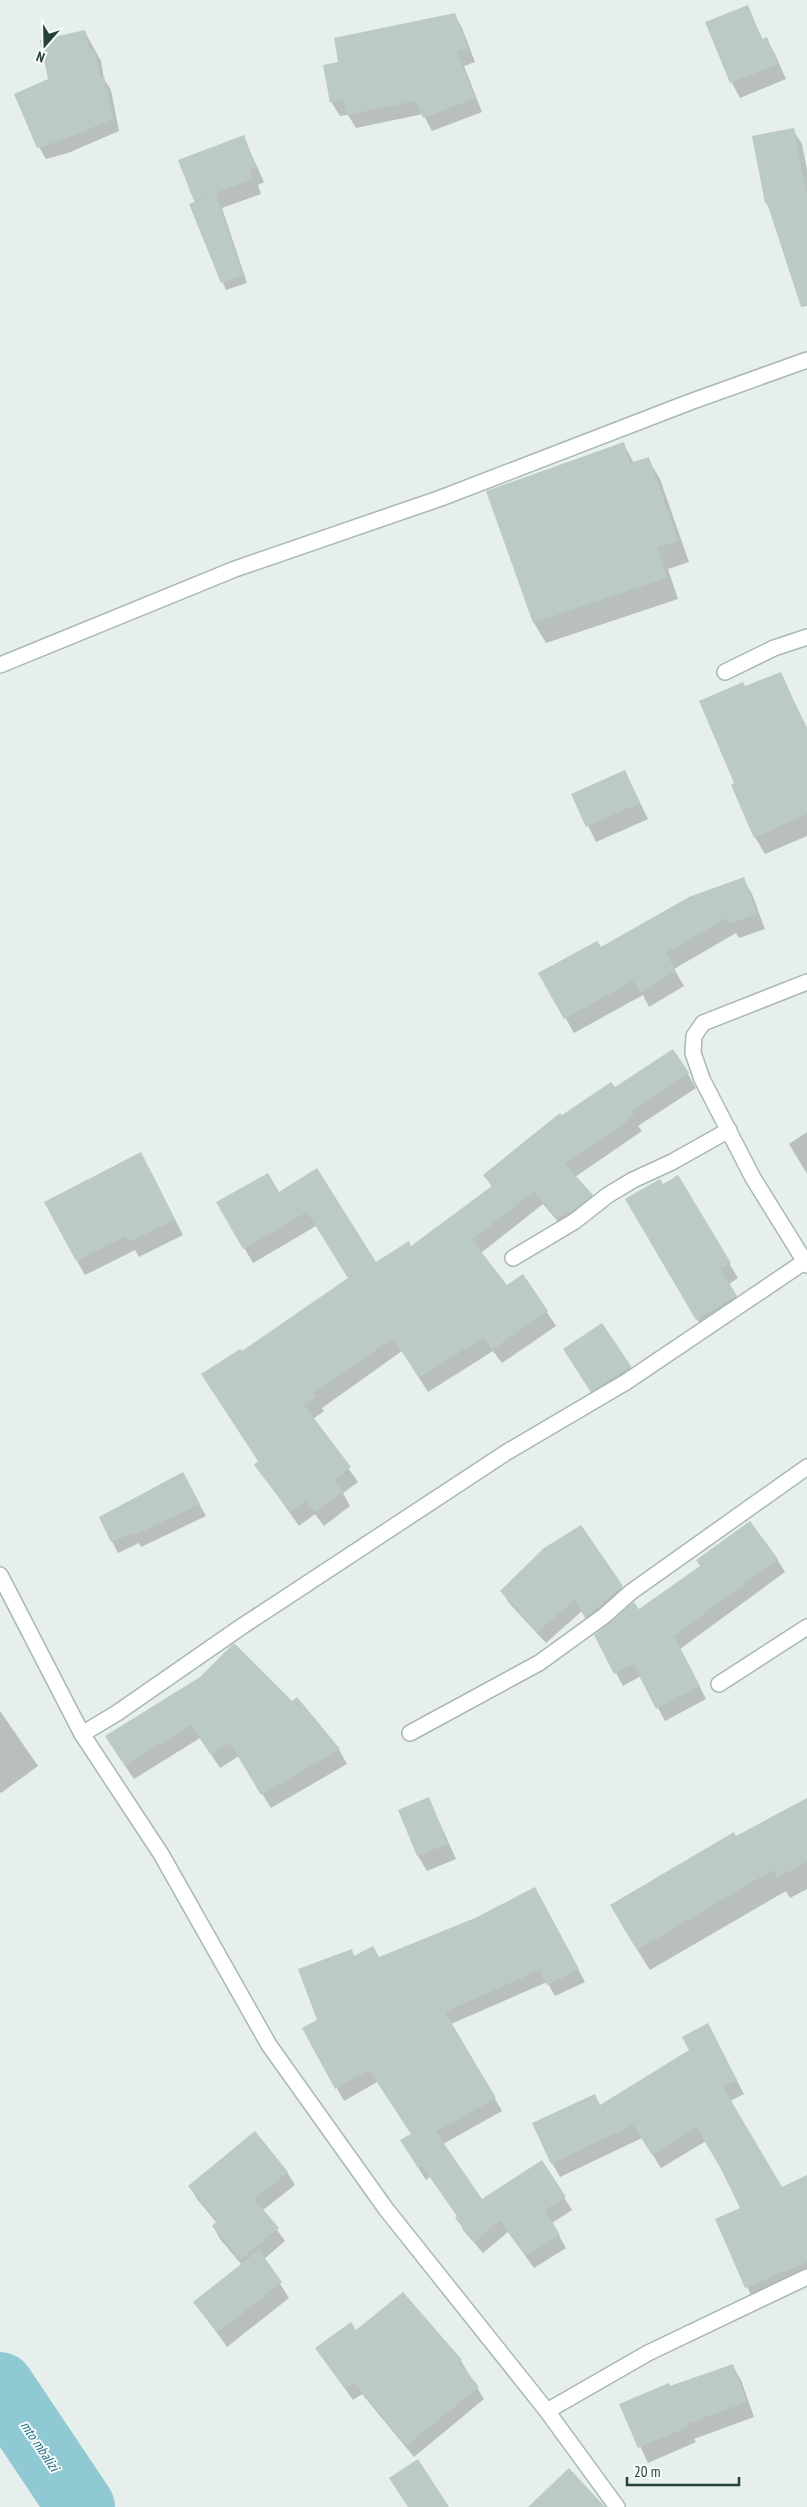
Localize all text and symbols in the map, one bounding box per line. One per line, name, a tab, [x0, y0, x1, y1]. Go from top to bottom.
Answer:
north arrow	[20, 20, 70, 70]
text: N	[34, 47, 47, 67]
water label: mto mbalizi	[17, 2417, 65, 2476]
scale bar	[627, 2454, 740, 2486]
text: 20 m	[634, 2462, 660, 2481]

